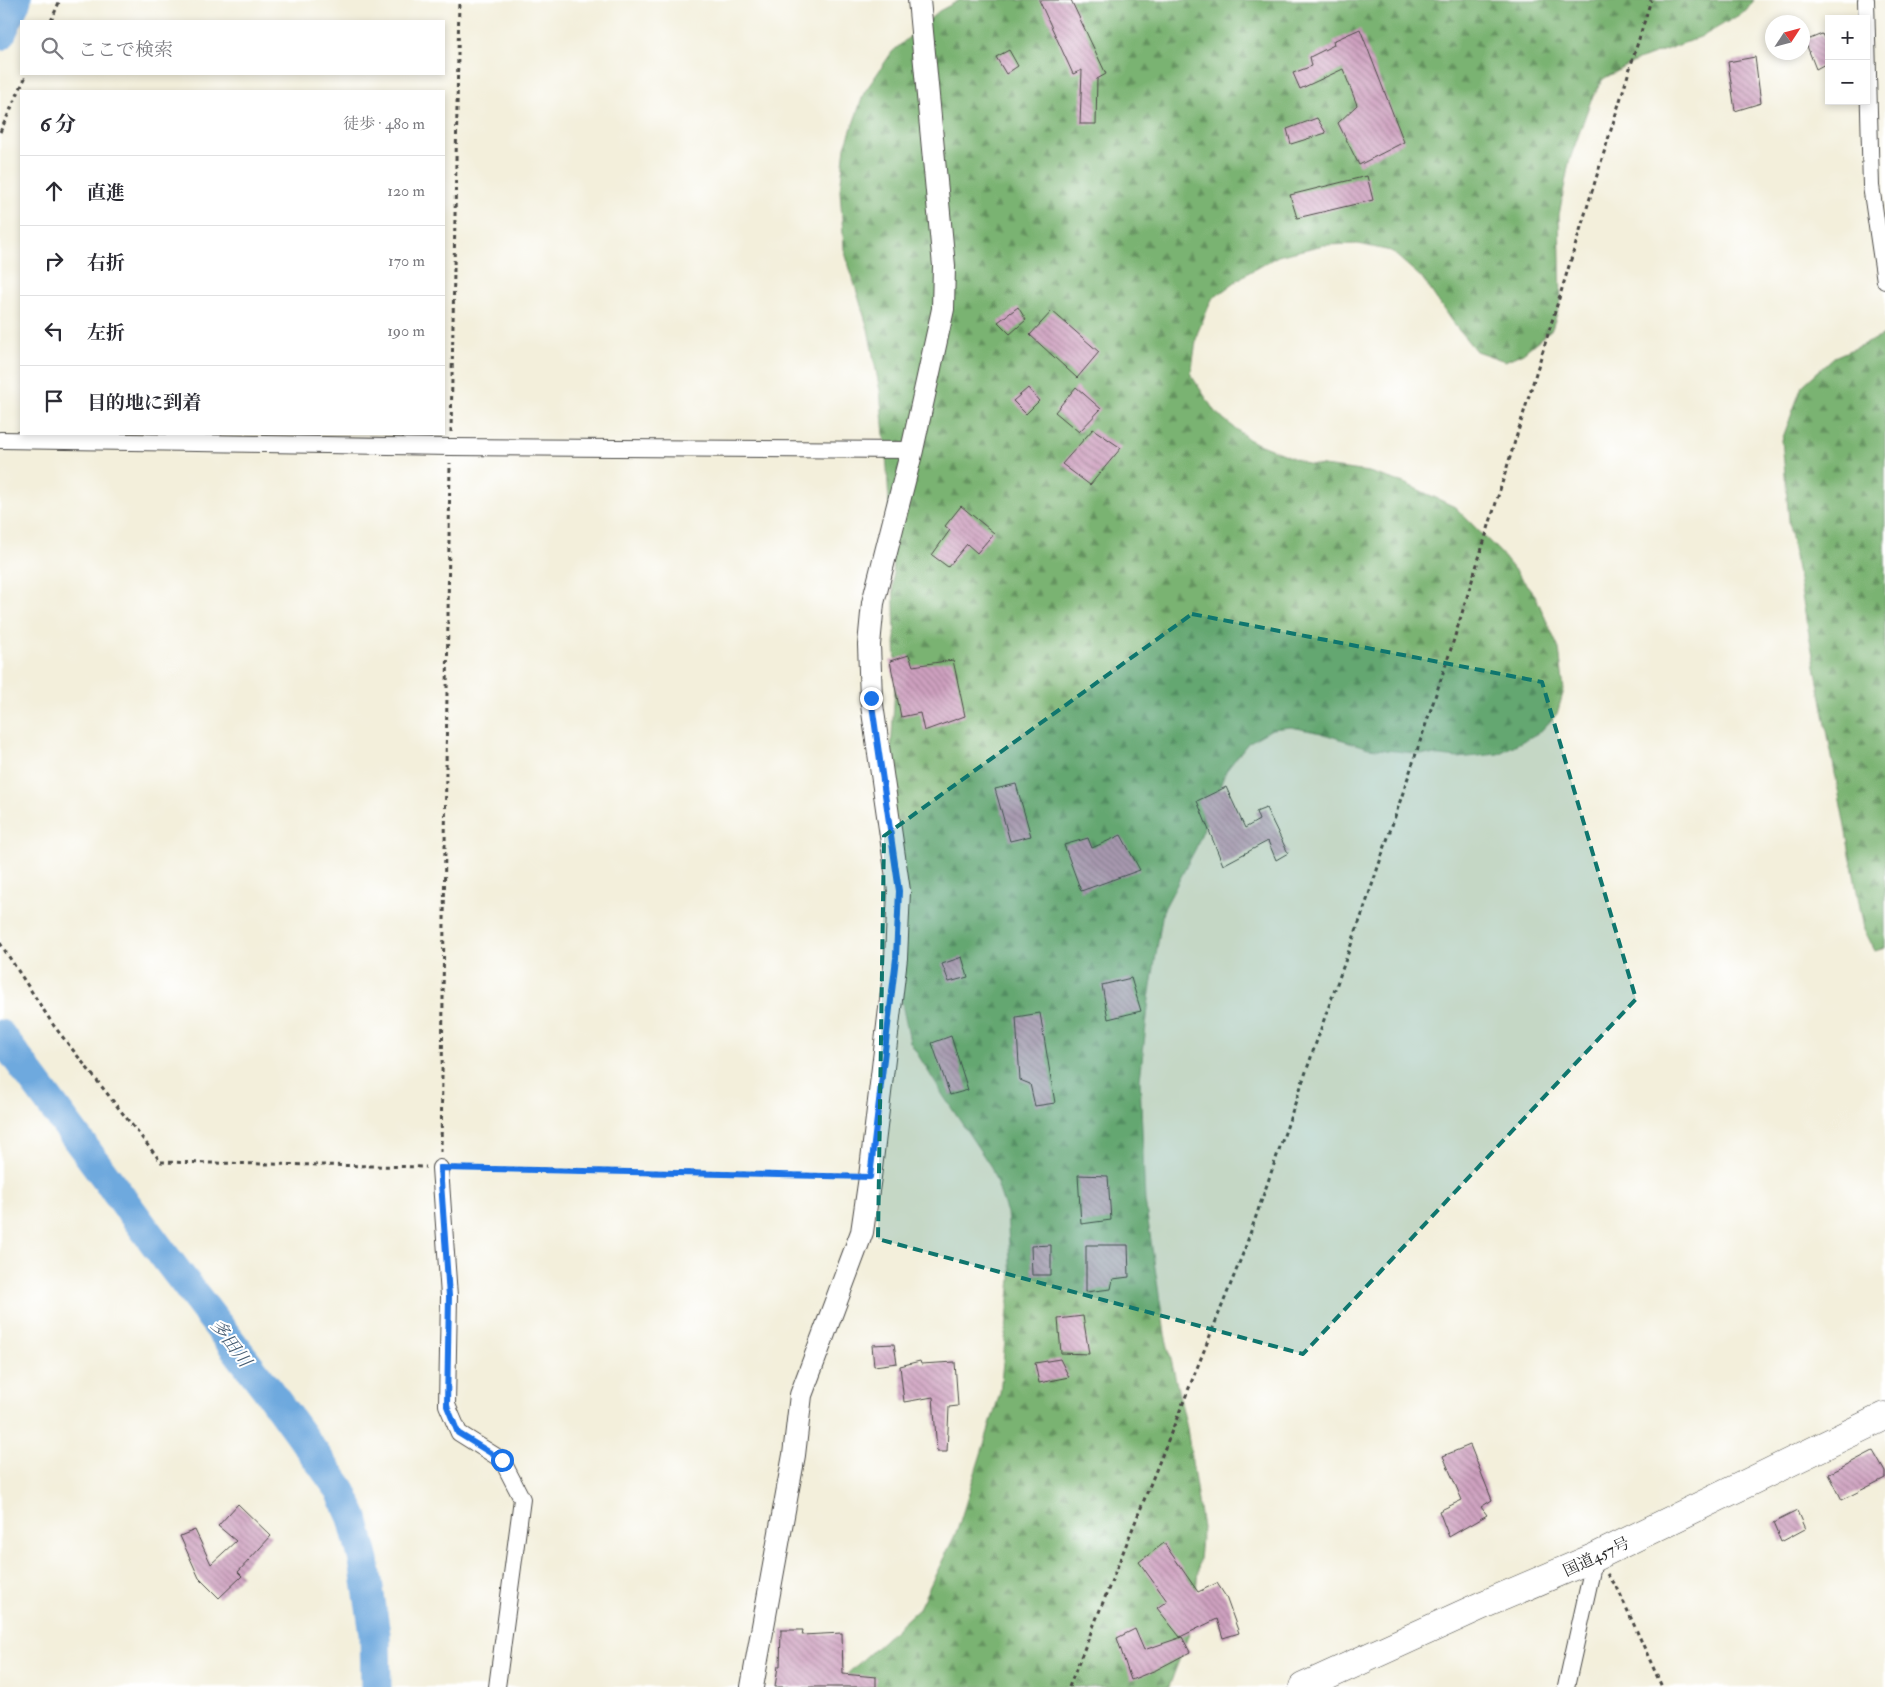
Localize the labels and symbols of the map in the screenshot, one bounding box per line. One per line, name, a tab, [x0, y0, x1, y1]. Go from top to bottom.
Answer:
north arrow	[1765, 15, 1810, 60]
route end	[860, 687, 883, 710]
water label: 多田川	[205, 1315, 257, 1373]
route start	[491, 1449, 514, 1472]
street label: 国道457号	[1560, 1533, 1633, 1581]

